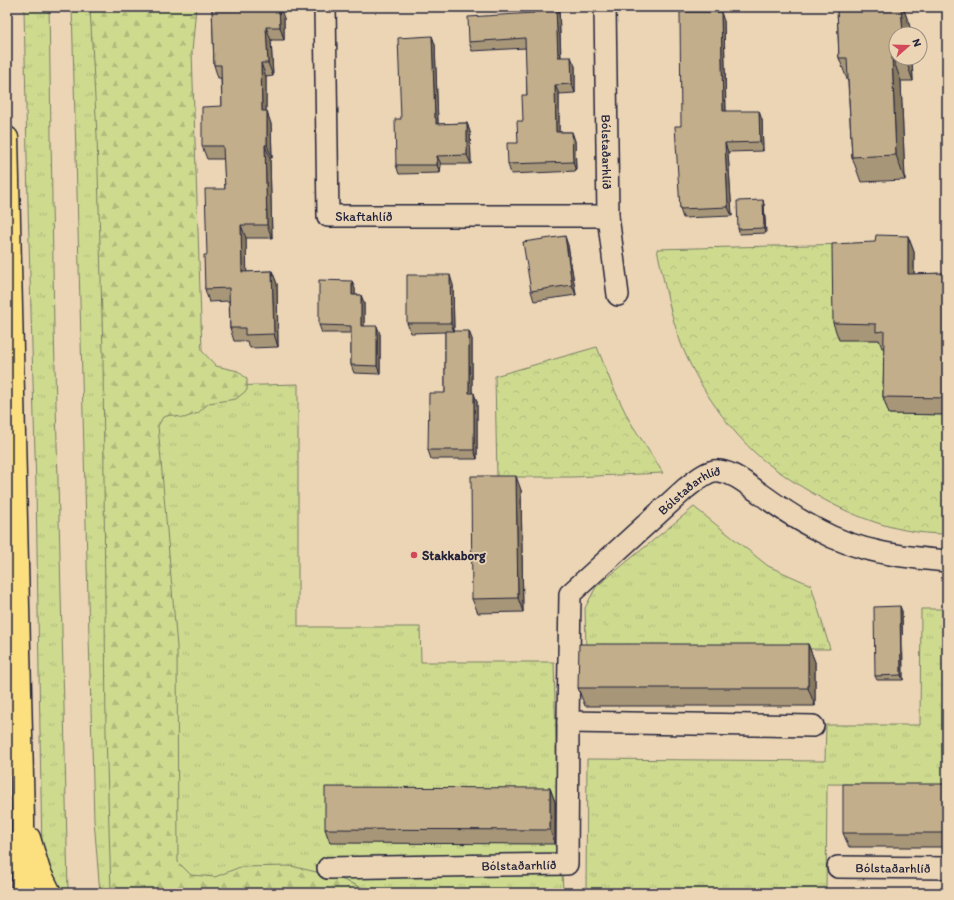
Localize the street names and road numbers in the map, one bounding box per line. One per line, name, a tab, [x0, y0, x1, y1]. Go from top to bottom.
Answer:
street label: Bólstaðarhlíð	[599, 114, 615, 190]
street label: Skaftahlíð	[335, 209, 393, 224]
street label: Bólstaðarhlíð	[655, 463, 721, 518]
street label: Bólstaðarhlíð	[481, 857, 557, 873]
street label: Bólstaðarhlíð	[855, 860, 931, 875]

